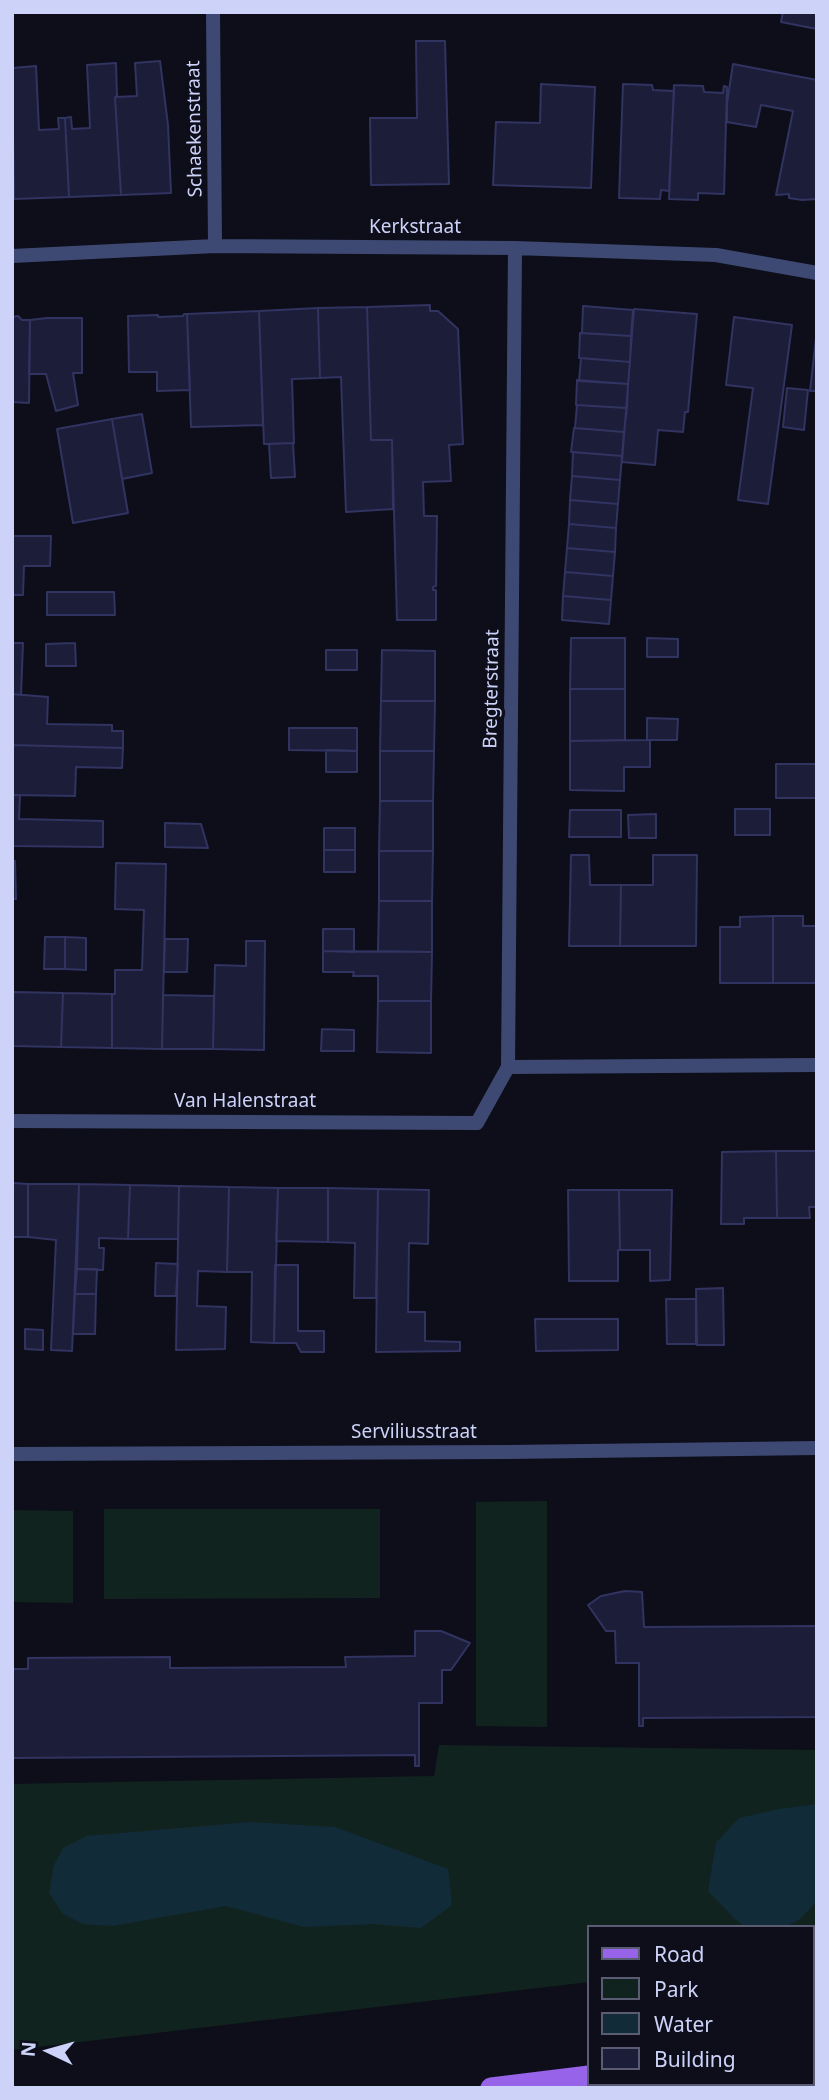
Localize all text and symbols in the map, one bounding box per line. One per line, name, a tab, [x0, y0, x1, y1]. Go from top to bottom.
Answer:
street label: Schaekenstraat	[182, 60, 208, 198]
street label: Kerkstraat	[369, 217, 461, 239]
street label: Bregterstraat	[480, 629, 504, 749]
street label: Van Halenstraat	[174, 1091, 316, 1113]
street label: Serviliusstraat	[351, 1422, 477, 1444]
legend	[588, 1925, 815, 2086]
text: Road	[654, 1940, 704, 1968]
text: Park	[654, 1975, 698, 2003]
text: Water	[654, 2010, 713, 2038]
north arrow	[14, 2016, 84, 2086]
text: N	[14, 2040, 42, 2058]
text: Building	[654, 2045, 736, 2073]

